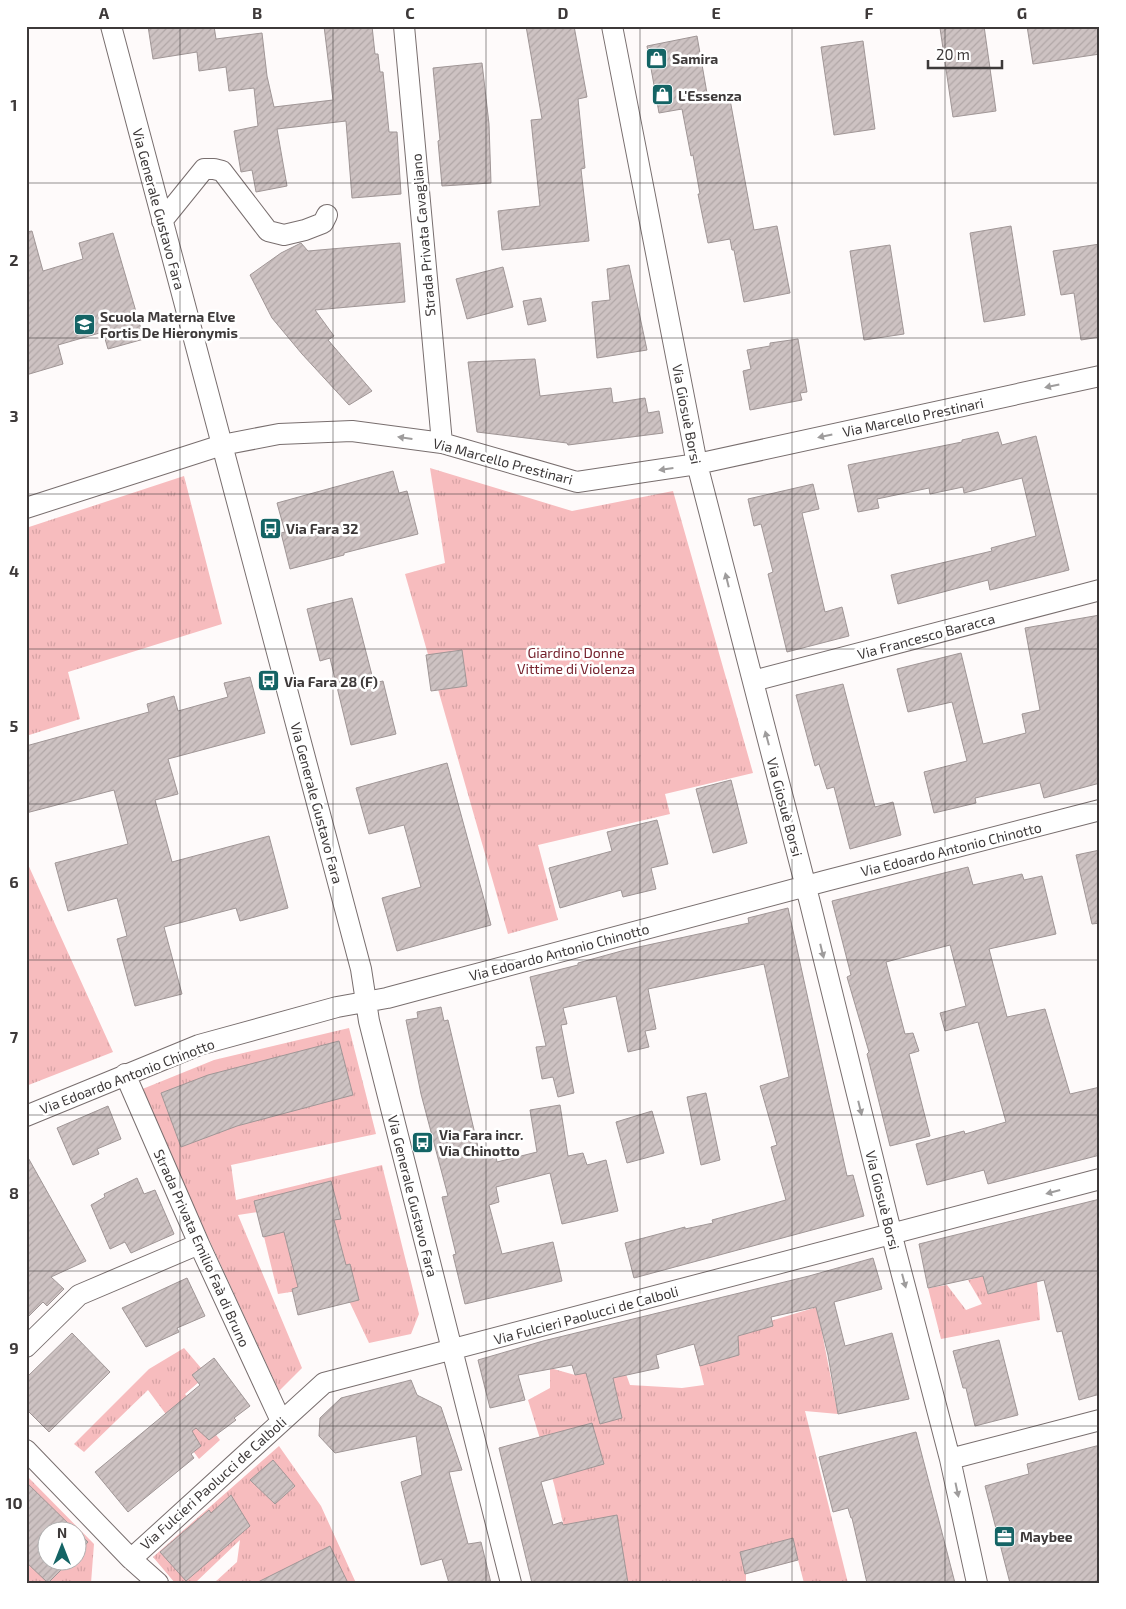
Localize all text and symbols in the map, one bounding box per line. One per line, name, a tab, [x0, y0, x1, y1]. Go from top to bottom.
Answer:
text: A	[99, 3, 110, 22]
text: B	[252, 3, 262, 22]
text: C	[405, 3, 415, 22]
text: D	[558, 3, 569, 22]
text: E	[711, 3, 721, 22]
text: F	[865, 3, 874, 22]
text: G	[1017, 3, 1027, 22]
scale bar	[928, 38, 1002, 70]
text: 20 m	[936, 45, 970, 63]
shop icon: Samira	[644, 46, 668, 70]
place label: Samira	[672, 50, 718, 67]
shop icon: L'Essenza	[650, 83, 674, 107]
place label: L'Essenza	[678, 87, 742, 104]
text: 1	[11, 95, 17, 114]
street label: Via Generale Gustavo Fara	[129, 126, 189, 292]
street label: Strada Privata Cavagliano	[407, 153, 439, 317]
text: 2	[9, 250, 19, 269]
place label: Scuola Materna Elve Fortis De Hieronymis	[100, 308, 238, 341]
school or university icon: Scuola Materna Elve Fortis De Hieronymis	[72, 312, 96, 336]
street label: Via Giosuè Borsi	[669, 363, 705, 465]
one-way arrow	[1045, 382, 1060, 390]
street label: Via Marcello Prestinari	[841, 394, 985, 440]
text: 3	[9, 406, 19, 425]
one-way arrow	[818, 432, 833, 440]
one-way arrow	[397, 434, 413, 442]
street label: Via Marcello Prestinari	[431, 434, 575, 488]
one-way arrow	[658, 465, 674, 473]
bus stop icon: Via Fara 32	[258, 516, 282, 540]
place label: Via Fara 32	[286, 520, 358, 537]
text: 4	[9, 561, 19, 580]
one-way arrow	[722, 573, 730, 588]
street label: Via Francesco Baracca	[855, 609, 997, 663]
park label: Giardino Donne Vittime di Violenza	[517, 644, 635, 677]
bus stop icon: Via Fara 28 (F)	[256, 669, 280, 693]
place label: Via Fara 28 (F)	[284, 673, 378, 690]
text: 5	[10, 716, 19, 735]
street label: Via Generale Gustavo Fara	[287, 720, 347, 886]
one-way arrow	[763, 730, 771, 745]
street label: Via Giosuè Borsi	[764, 756, 806, 858]
street label: Via Edoardo Antonio Chinotto	[859, 818, 1043, 880]
text: 6	[9, 872, 19, 891]
street label: Via Edoardo Antonio Chinotto	[467, 920, 651, 984]
one-way arrow	[818, 943, 826, 958]
text: 7	[10, 1027, 19, 1046]
street label: Via Edoardo Antonio Chinotto	[37, 1035, 217, 1117]
one-way arrow	[857, 1101, 865, 1116]
street label: Via Generale Gustavo Fara	[385, 1113, 441, 1279]
place label: Via Fara incr. Via Chinotto	[439, 1126, 523, 1159]
bus stop icon: Via Fara incr. Via Chinotto	[411, 1130, 435, 1154]
street label: Strada Privata Emilio Faà di Bruno	[151, 1146, 253, 1350]
street label: Via Giosuè Borsi	[862, 1149, 904, 1251]
text: 8	[9, 1183, 19, 1202]
one-way arrow	[1045, 1188, 1060, 1196]
one-way arrow	[900, 1274, 908, 1289]
street label: Via Fulcieri Paolucci de Calboli	[492, 1282, 680, 1348]
text: 9	[9, 1338, 19, 1357]
street label: Via Fulcieri Paolucci de Calboli	[137, 1413, 289, 1553]
one-way arrow	[953, 1482, 961, 1497]
text: 10	[5, 1493, 23, 1512]
north arrow	[38, 1522, 88, 1572]
text: N	[57, 1524, 67, 1541]
office icon: Maybee	[992, 1524, 1016, 1548]
place label: Maybee	[1020, 1528, 1073, 1545]

